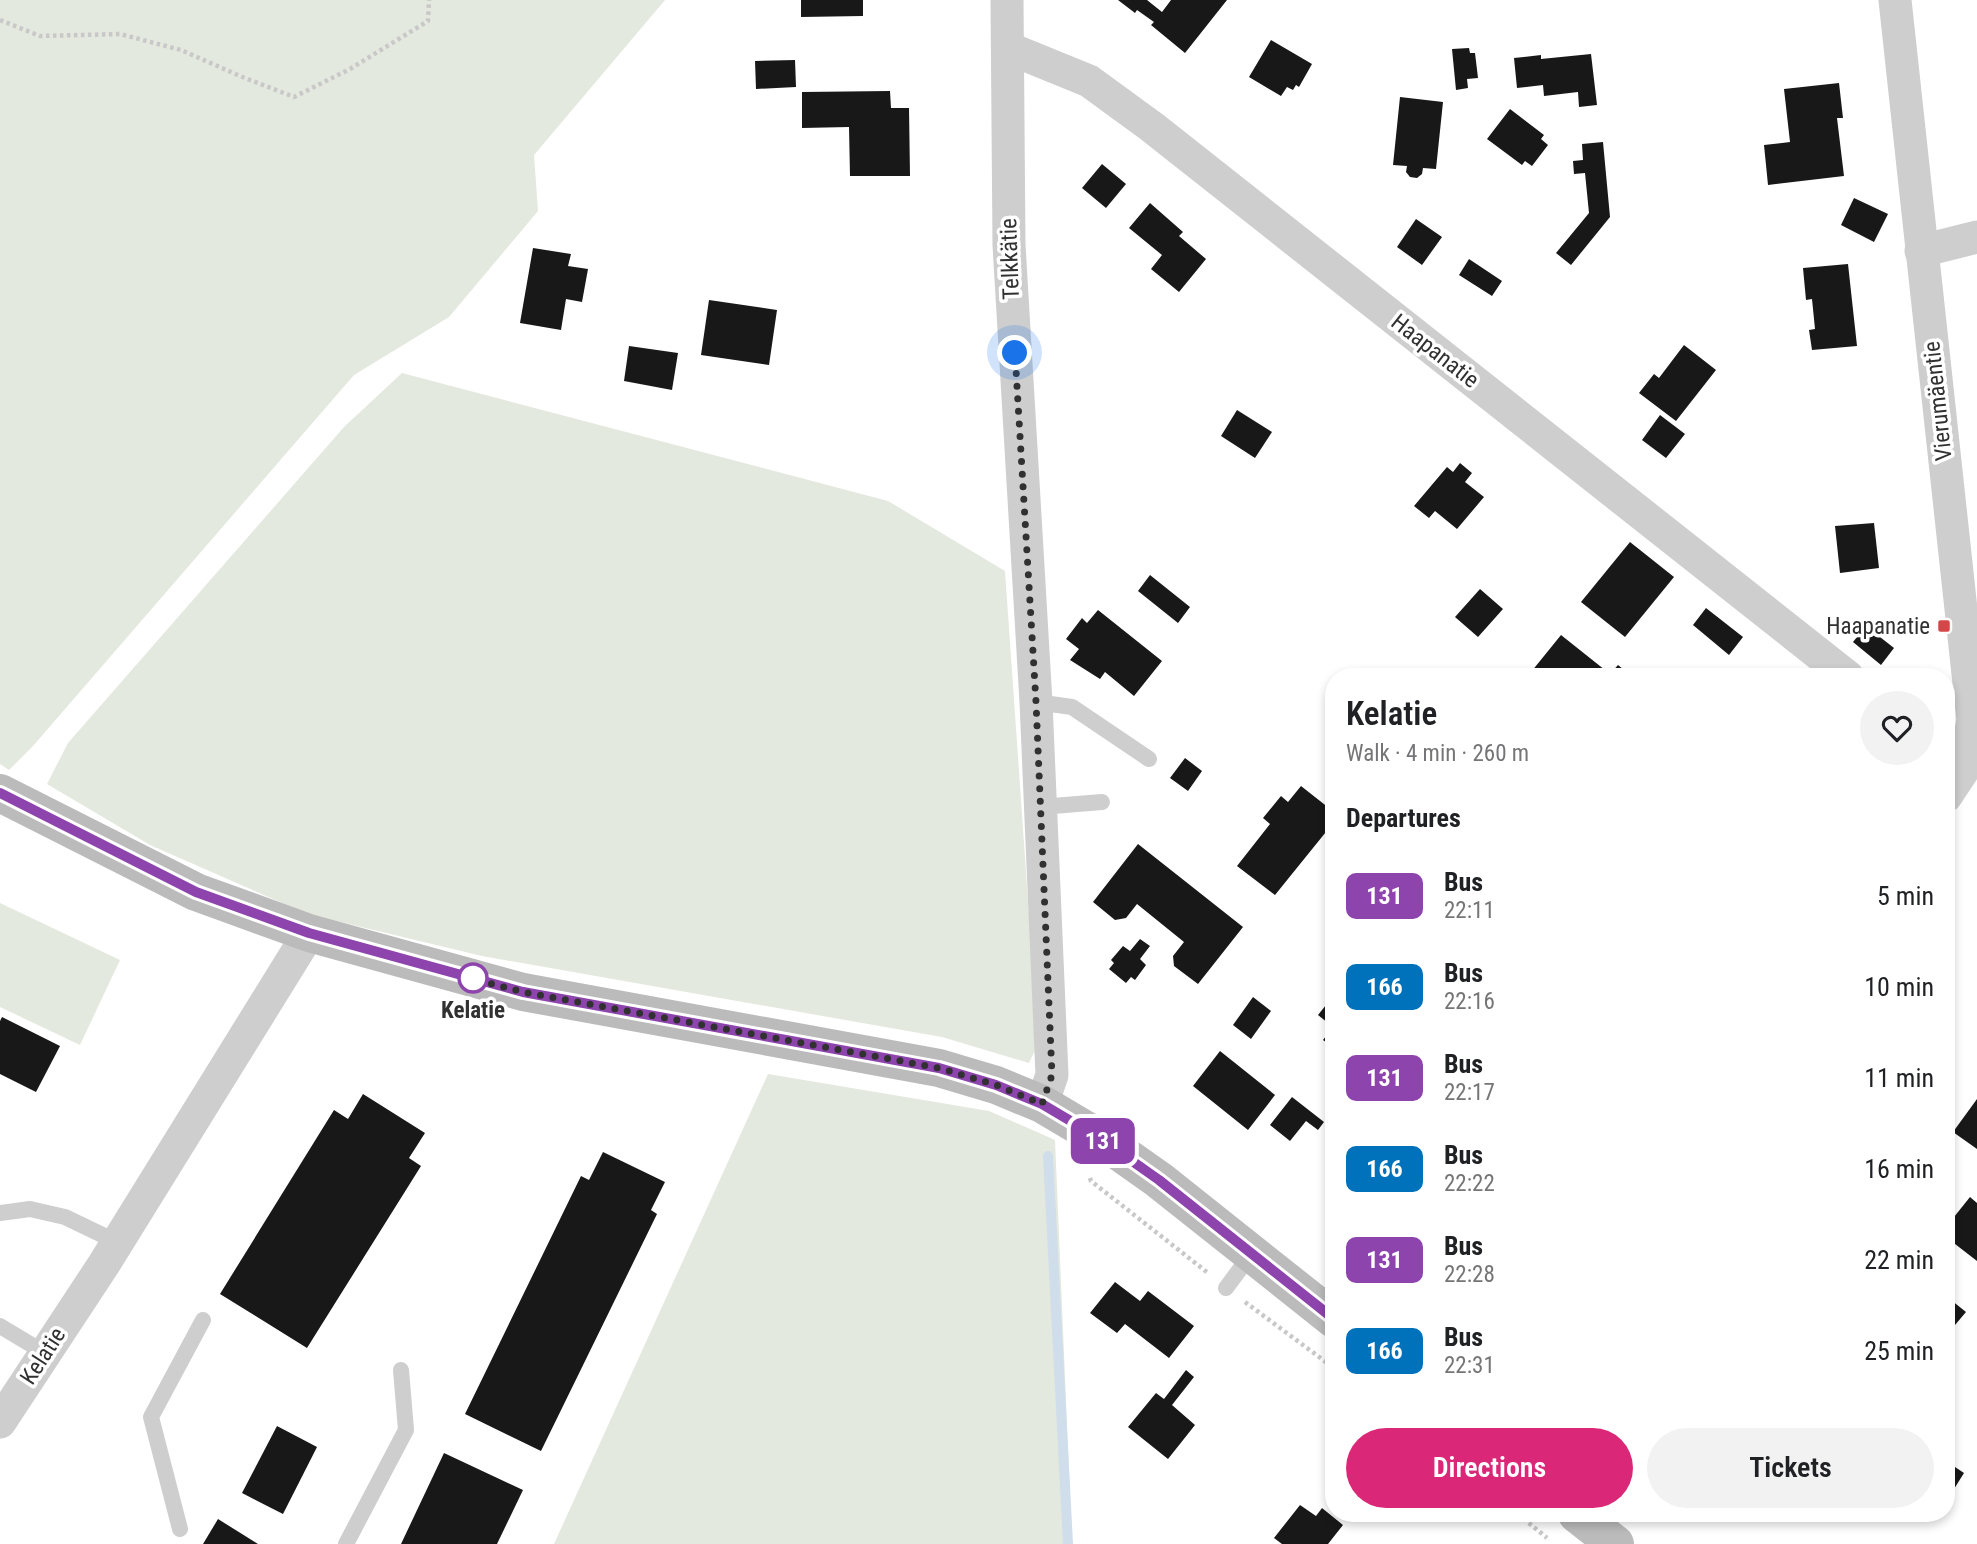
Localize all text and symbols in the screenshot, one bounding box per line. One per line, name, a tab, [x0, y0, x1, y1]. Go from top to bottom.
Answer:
street label: Telkkätie	[995, 218, 1025, 300]
street label: Haapanatie	[1386, 308, 1484, 394]
your location	[997, 335, 1032, 370]
street label: Vierumäentie	[1918, 340, 1958, 462]
place label: Haapanatie	[1826, 613, 1930, 640]
marker: Haapanatie	[1936, 618, 1952, 634]
button: heart	[1860, 691, 1934, 765]
text: Kelatie	[1346, 694, 1437, 733]
text: Walk · 4 min · 260 m	[1346, 740, 1529, 767]
text: Departures	[1346, 803, 1461, 833]
text: Bus	[1444, 867, 1483, 897]
text: 5 min	[1877, 881, 1934, 911]
text: 131	[1366, 882, 1403, 910]
text: 22:11	[1444, 897, 1495, 924]
text: Bus	[1444, 958, 1483, 988]
marker: Kelatie	[458, 963, 488, 993]
text: 10 min	[1864, 972, 1934, 1002]
text: 166	[1366, 973, 1403, 1001]
text: 22:16	[1444, 988, 1495, 1015]
place label: Kelatie	[441, 997, 505, 1024]
text: Bus	[1444, 1049, 1483, 1079]
text: 11 min	[1864, 1063, 1934, 1093]
text: 131	[1366, 1064, 1403, 1092]
text: 22:17	[1444, 1079, 1495, 1106]
line badge: 131	[1063, 1118, 1143, 1164]
text: 131	[1085, 1127, 1121, 1155]
text: Bus	[1444, 1140, 1483, 1170]
text: 16 min	[1864, 1154, 1934, 1184]
text: 166	[1366, 1155, 1403, 1183]
text: 22:22	[1444, 1170, 1495, 1197]
text: Bus	[1444, 1231, 1483, 1261]
text: 22 min	[1864, 1245, 1934, 1275]
text: 131	[1366, 1246, 1403, 1274]
text: 22:28	[1444, 1261, 1495, 1288]
text: Bus	[1444, 1322, 1483, 1352]
street label: Kelatie	[15, 1323, 71, 1389]
text: 25 min	[1864, 1336, 1934, 1366]
text: 166	[1366, 1337, 1403, 1365]
text: 22:31	[1444, 1352, 1495, 1379]
button: Directions	[1346, 1428, 1633, 1508]
button: Tickets	[1647, 1428, 1934, 1508]

